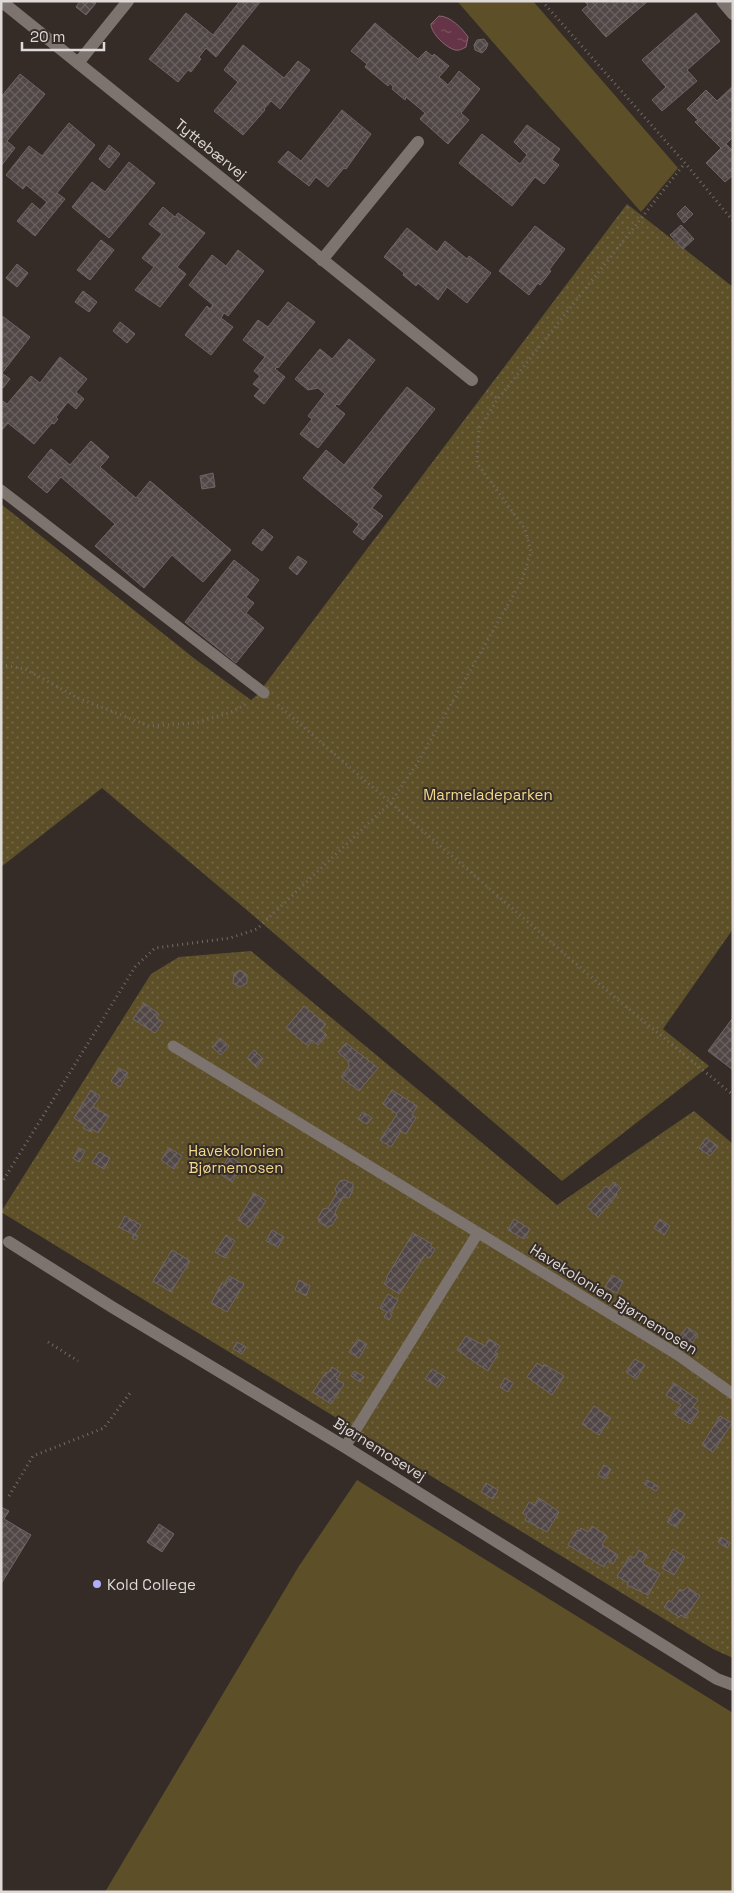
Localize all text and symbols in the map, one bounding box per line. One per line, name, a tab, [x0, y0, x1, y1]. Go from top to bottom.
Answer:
scale bar	[22, 20, 105, 52]
text: 20 m	[30, 27, 65, 46]
street label: Tyttebærvej	[171, 114, 251, 184]
park label: Marmeladeparken	[423, 785, 553, 804]
park label: Havekolonien Bjørnemosen	[188, 1141, 284, 1177]
street label: Havekolonien Bjørnemosen	[527, 1239, 701, 1359]
street label: Bjørnemosevej	[330, 1413, 430, 1485]
place label: Kold College	[107, 1575, 196, 1594]
marker: Kold College	[91, 1578, 103, 1590]

